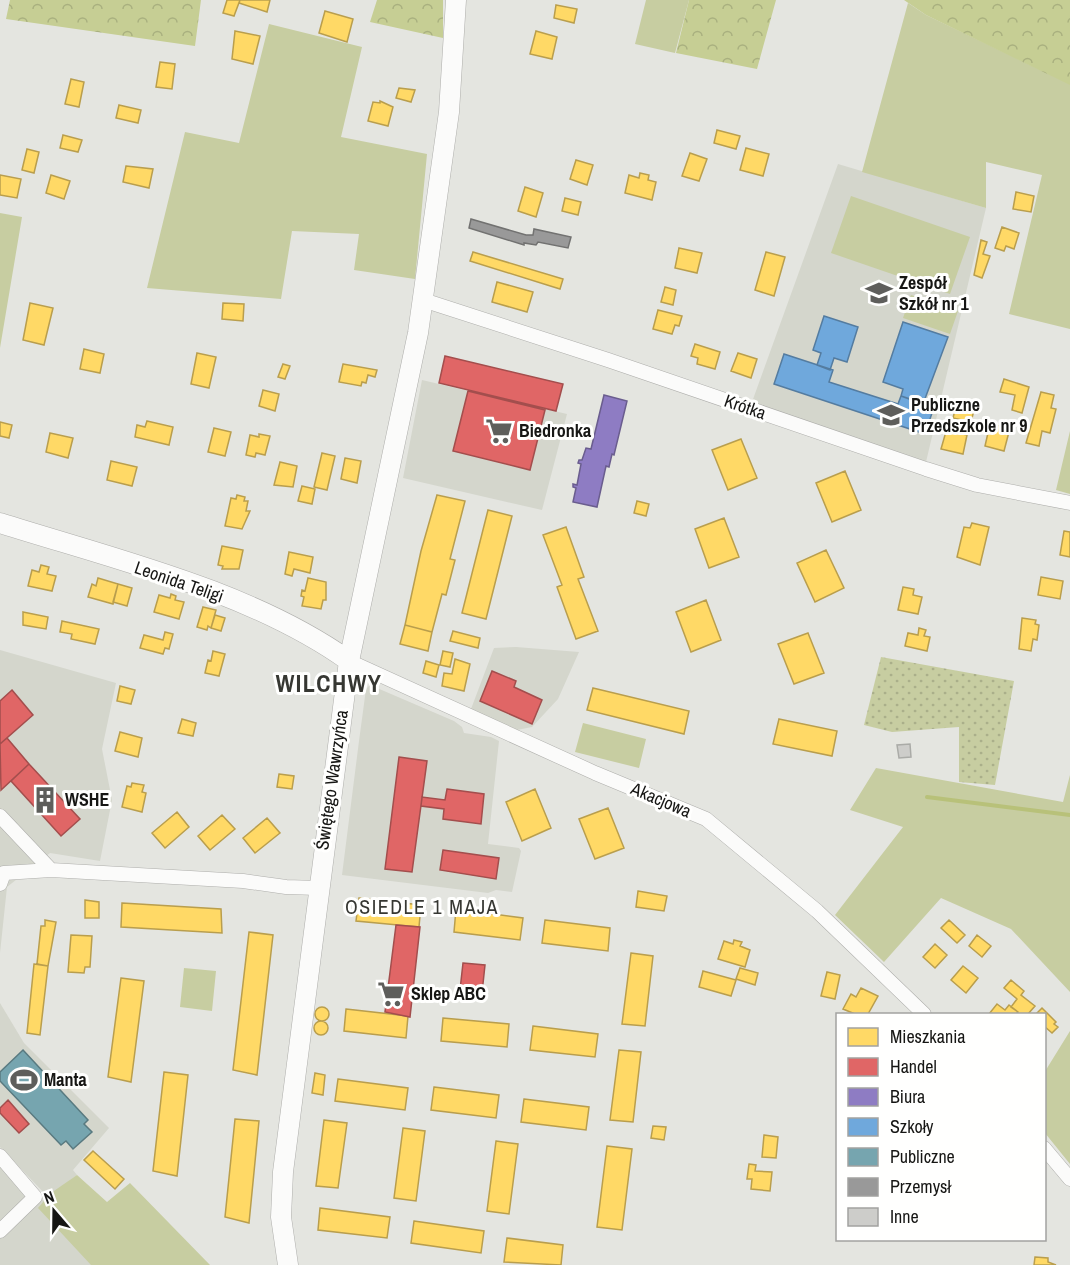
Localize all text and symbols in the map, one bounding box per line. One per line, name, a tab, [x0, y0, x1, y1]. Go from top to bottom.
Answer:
place label: Zespół Szkół nr 1	[899, 270, 970, 316]
school or university icon: Zespół Szkół nr 1	[864, 278, 894, 308]
street label: Krótka	[721, 388, 769, 425]
place label: Publiczne Przedszkole nr 9	[911, 392, 1028, 438]
school or university icon: Publiczne Przedszkole nr 9	[876, 400, 906, 430]
supermarket icon: Biedronka	[484, 416, 514, 446]
place label: Biedronka	[519, 418, 592, 443]
street label: Leonida Teligi	[131, 555, 227, 608]
district label: WILCHWY	[276, 667, 382, 699]
street label: Świętego Wawrzyńca	[309, 708, 354, 852]
street label: Akacjowa	[626, 775, 695, 823]
building icon: WSHE	[30, 785, 60, 815]
place label: WSHE	[65, 787, 109, 812]
district label: OSIEDLE 1 MAJA	[345, 893, 499, 920]
supermarket icon: Sklep ABC	[376, 979, 406, 1009]
place label: Sklep ABC	[411, 981, 486, 1006]
legend	[836, 1013, 1046, 1241]
text: Mieszkania	[890, 1024, 965, 1049]
text: Handel	[890, 1054, 937, 1079]
sports icon: Manta	[9, 1065, 39, 1095]
place label: Manta	[44, 1067, 87, 1092]
text: Biura	[890, 1084, 925, 1109]
text: Szkoły	[890, 1114, 934, 1139]
text: Publiczne	[890, 1144, 955, 1169]
text: Przemysł	[890, 1174, 951, 1199]
north arrow	[24, 1181, 84, 1241]
text: N	[41, 1185, 57, 1209]
text: Inne	[890, 1204, 919, 1229]

